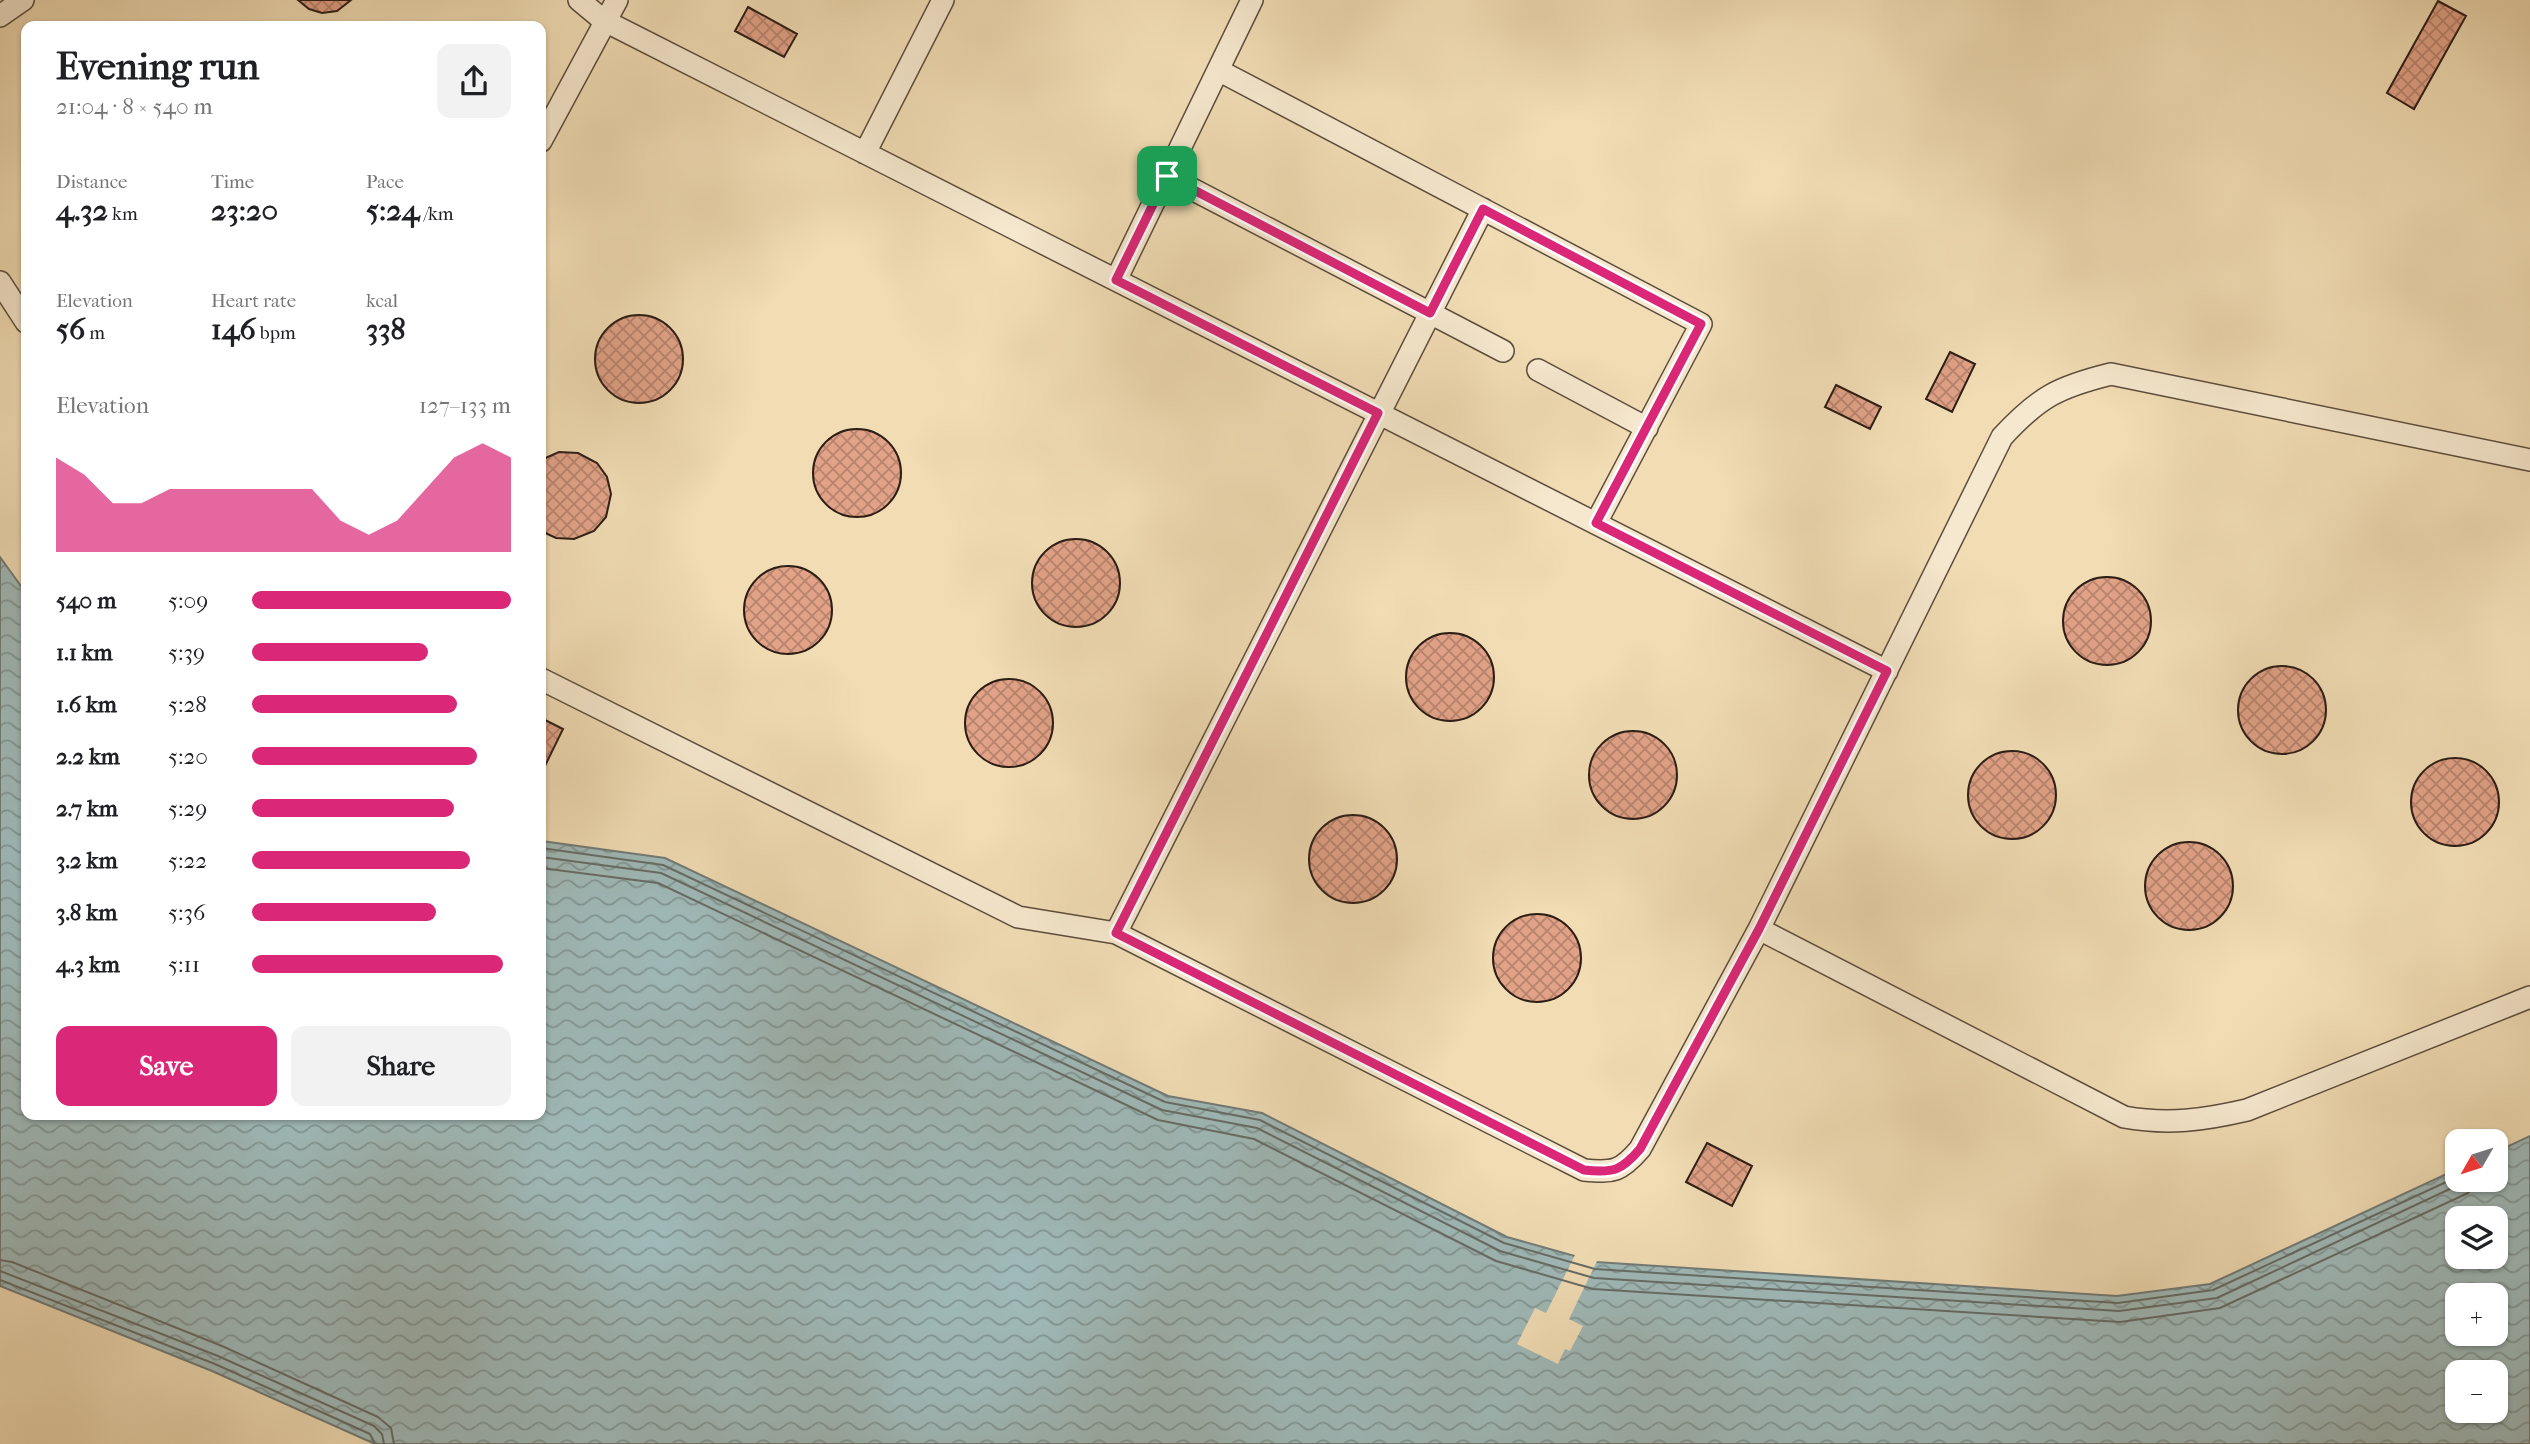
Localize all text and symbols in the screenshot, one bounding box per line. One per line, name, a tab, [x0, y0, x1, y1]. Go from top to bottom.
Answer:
text: Evening run	[56, 44, 259, 89]
button: share	[437, 44, 511, 118]
text: 21:04 · 8 × 540 m	[56, 93, 213, 120]
pin	[1137, 146, 1197, 206]
icon: arrive	[1148, 157, 1186, 195]
text: Distance	[56, 171, 127, 193]
text: Time	[211, 171, 254, 193]
text: Pace	[366, 171, 404, 193]
text: 4.32	[56, 193, 108, 228]
text: 23:20	[211, 193, 278, 228]
text: 5:24	[366, 193, 419, 228]
text: km	[108, 203, 138, 225]
text: /km	[419, 203, 454, 225]
text: Elevation	[56, 290, 133, 312]
text: Heart rate	[211, 290, 296, 312]
text: kcal	[366, 290, 398, 312]
text: 56	[56, 312, 85, 347]
text: 146	[211, 312, 256, 347]
text: 338	[366, 312, 406, 347]
text: m	[85, 322, 105, 344]
text: bpm	[256, 322, 296, 344]
text: Elevation	[56, 392, 149, 419]
text: 127–133 m	[419, 392, 511, 419]
text: 540 m	[56, 587, 116, 614]
text: 5:09	[168, 587, 208, 614]
text: 1.1 km	[56, 639, 113, 666]
text: 5:39	[168, 639, 205, 666]
text: 1.6 km	[56, 691, 117, 718]
text: 5:28	[168, 691, 207, 718]
text: 2.2 km	[56, 743, 120, 770]
text: 5:20	[168, 743, 208, 770]
text: 2.7 km	[56, 795, 118, 822]
text: 5:29	[168, 795, 207, 822]
text: 3.2 km	[56, 847, 118, 874]
text: 5:22	[168, 847, 207, 874]
text: 3.8 km	[56, 899, 117, 926]
text: 5:36	[168, 899, 205, 926]
text: 4.3 km	[56, 951, 120, 978]
text: 5:11	[168, 951, 200, 978]
button: Save	[56, 1026, 277, 1106]
button: Share	[291, 1026, 511, 1106]
north arrow	[2445, 1129, 2508, 1192]
map controls	[2445, 1129, 2508, 1423]
button: layers	[2445, 1206, 2508, 1269]
button: +	[2445, 1283, 2508, 1346]
button: −	[2445, 1360, 2508, 1423]

